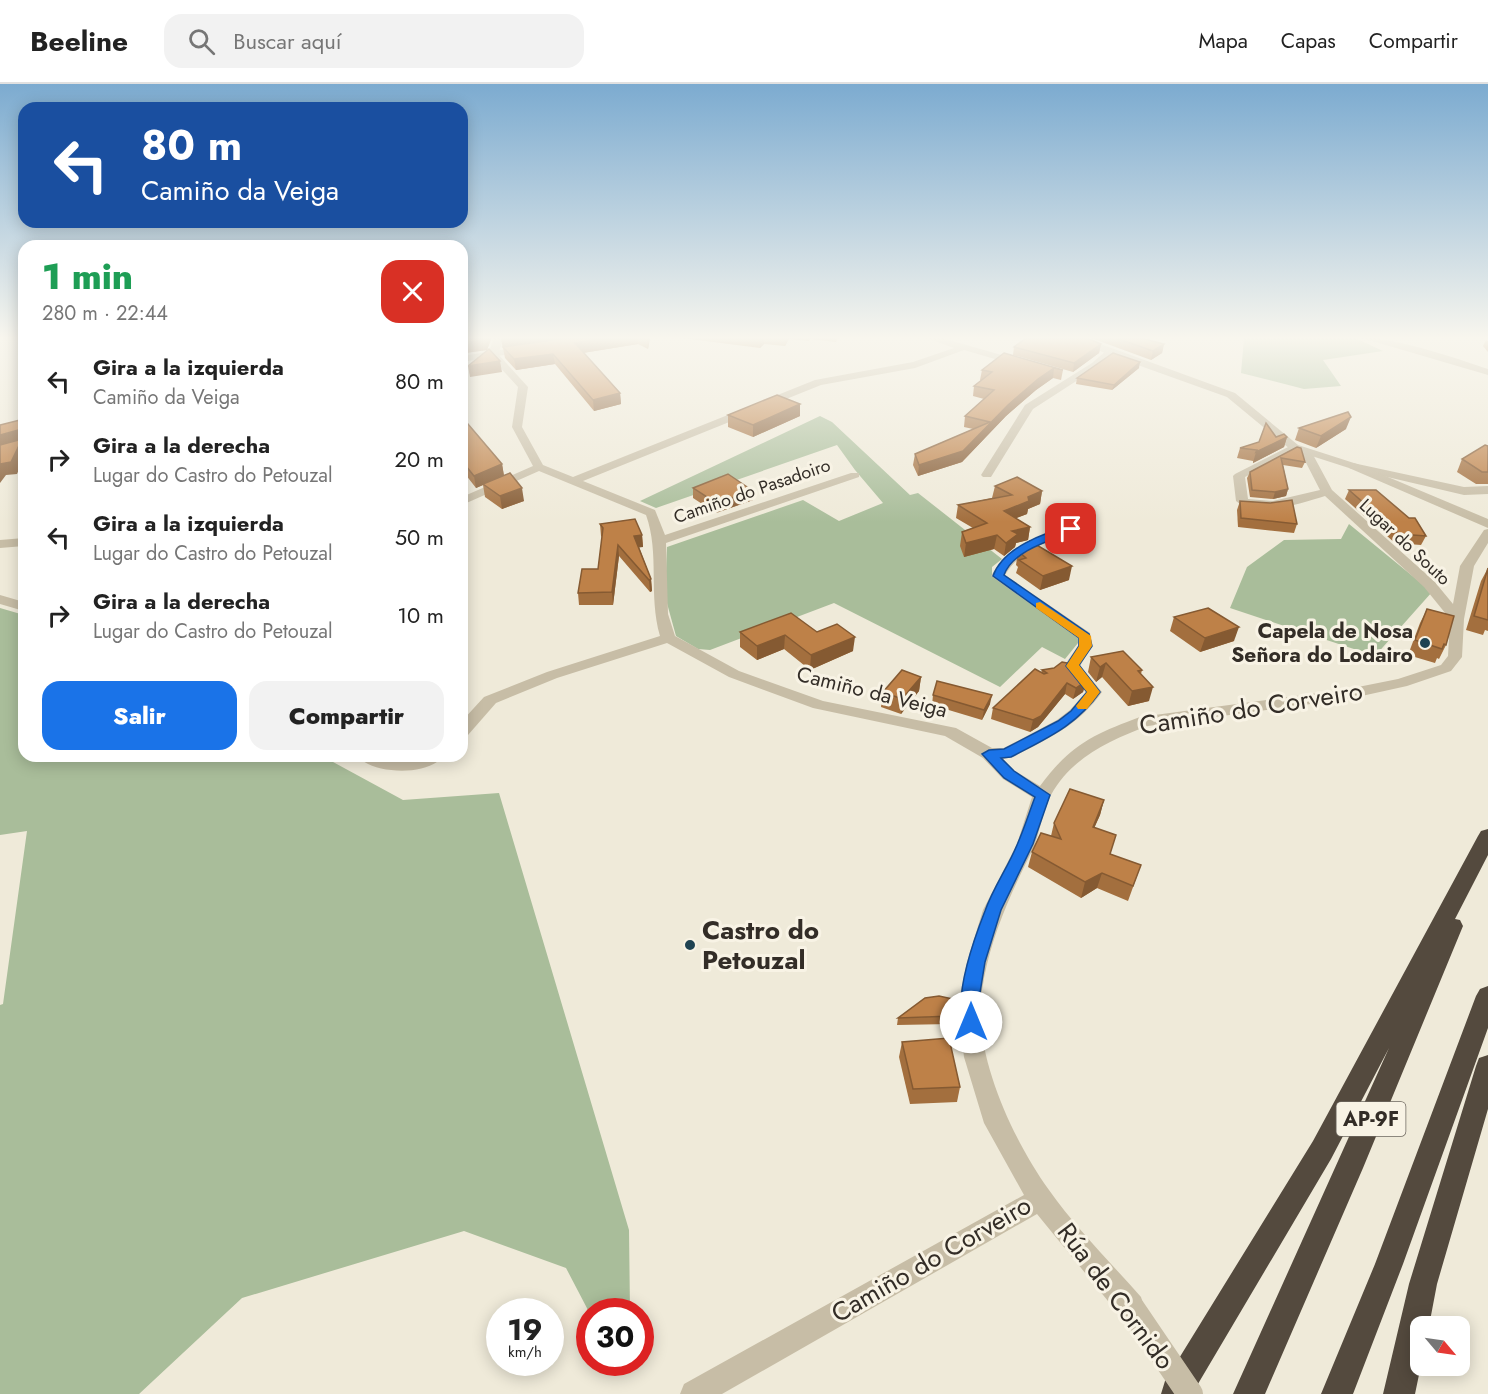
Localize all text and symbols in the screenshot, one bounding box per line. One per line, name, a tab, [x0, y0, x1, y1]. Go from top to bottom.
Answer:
search box	[164, 14, 584, 68]
text: Beeline	[30, 21, 128, 62]
icon: search	[185, 25, 218, 58]
text: Buscar aquí	[233, 25, 341, 57]
text: Mapa	[1199, 26, 1248, 56]
text: Capas	[1281, 26, 1336, 56]
text: Compartir	[1369, 26, 1458, 56]
text: 80 m	[141, 115, 242, 176]
icon: left	[42, 126, 120, 204]
text: Camiño da Veiga	[141, 171, 339, 210]
text: 1 min	[42, 250, 133, 302]
button: close	[381, 260, 444, 323]
text: 280 m · 22:44	[42, 299, 168, 328]
text: Gira a la izquierda	[93, 351, 284, 383]
icon: left	[42, 365, 75, 398]
text: 80 m	[395, 365, 444, 397]
text: Camiño da Veiga	[93, 383, 240, 412]
text: Gira a la derecha	[93, 429, 270, 461]
icon: right	[42, 443, 75, 476]
text: 20 m	[395, 443, 444, 475]
street label: Camiño do Pasadoiro	[670, 452, 834, 530]
text: Lugar do Castro do Petouzal	[93, 461, 333, 490]
street label: Lugar do Souto	[1354, 493, 1457, 591]
pin	[1045, 503, 1096, 554]
text: Gira a la izquierda	[93, 507, 284, 539]
icon: arrive	[1054, 512, 1087, 545]
icon: left	[42, 521, 75, 554]
text: 50 m	[395, 521, 444, 553]
text: Lugar do Castro do Petouzal	[93, 539, 333, 568]
text: Gira a la derecha	[93, 585, 270, 617]
icon: right	[42, 599, 75, 632]
text: 10 m	[397, 599, 444, 631]
place label: Capela de Nosa Señora do Lodairo	[1231, 616, 1413, 670]
text: Lugar do Castro do Petouzal	[93, 617, 333, 646]
marker: Capela de Nosa Señora do Lodairo	[1418, 636, 1432, 650]
street label: Camiño da Veiga	[794, 659, 950, 725]
street label: Camiño do Corveiro	[1137, 672, 1365, 744]
button: Salir	[42, 681, 237, 750]
button: Compartir	[249, 681, 444, 750]
place label: Castro do Petouzal	[702, 911, 819, 979]
marker: Castro do Petouzal	[683, 938, 697, 952]
position arrow	[939, 990, 1003, 1054]
road number: AP-9F	[1336, 1102, 1406, 1136]
street label: Camiño do Corveiro	[824, 1186, 1038, 1332]
street label: Rúa de Cornido	[1048, 1215, 1184, 1377]
speed limit sign: 30	[576, 1298, 654, 1376]
text: 19	[507, 1308, 543, 1351]
north arrow	[1410, 1316, 1470, 1376]
map controls	[1410, 1316, 1470, 1376]
text: km/h	[508, 1341, 542, 1363]

